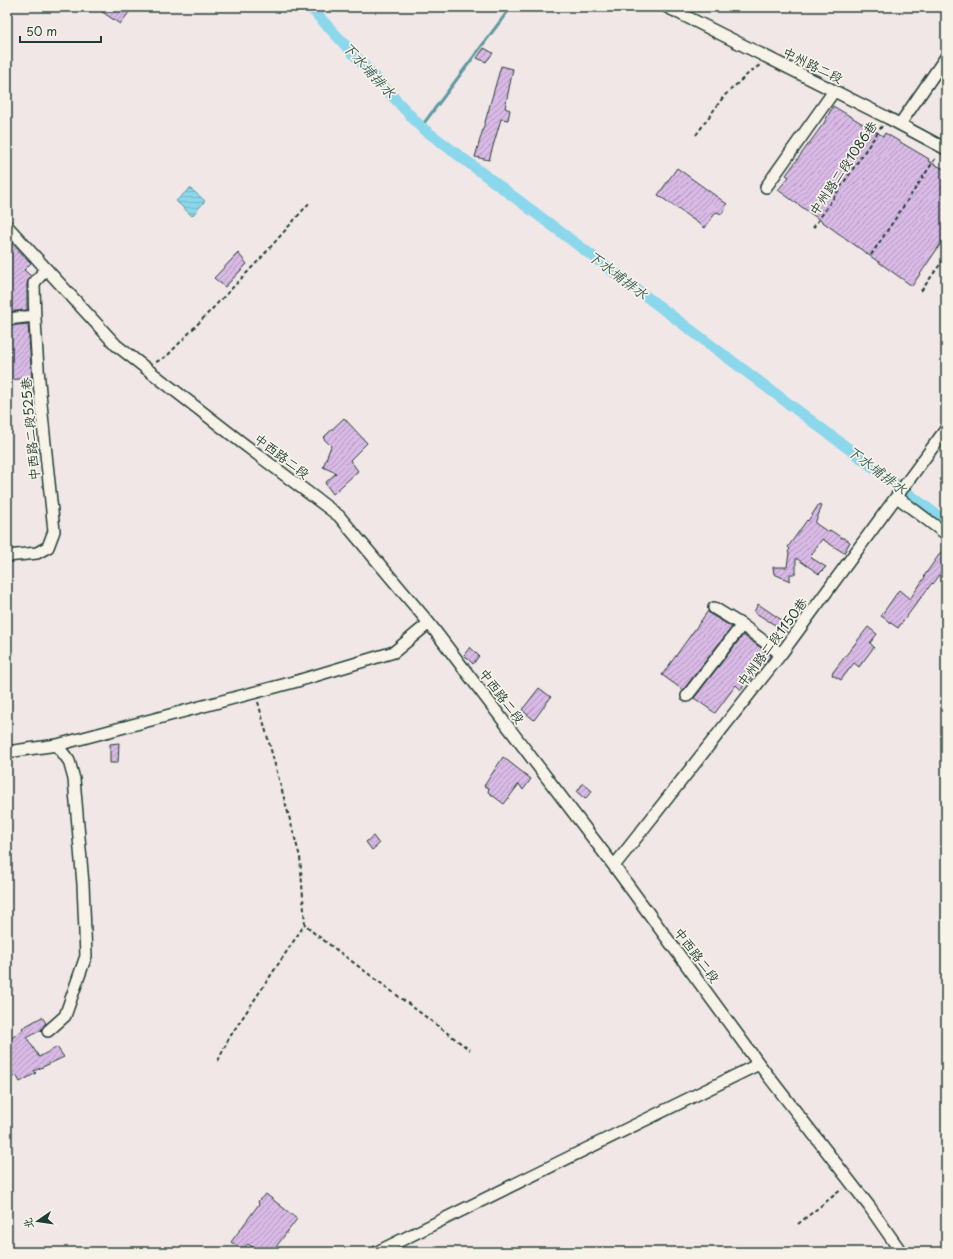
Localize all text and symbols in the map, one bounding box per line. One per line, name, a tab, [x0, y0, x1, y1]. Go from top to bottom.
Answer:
scale bar	[20, 18, 101, 44]
text: 50 m	[26, 22, 57, 40]
water label: 下水埔排水	[338, 37, 402, 103]
street label: 中州路二段	[780, 42, 847, 87]
street label: 中州路二段1086巷	[804, 117, 881, 219]
water label: 下水埔排水	[584, 245, 653, 305]
street label: 中西路二段525巷	[16, 377, 43, 482]
street label: 中西路二段	[251, 428, 314, 483]
water label: 下水埔排水	[843, 440, 912, 500]
street label: 中州路二段1150巷	[732, 593, 811, 690]
street label: 中西路二段	[475, 664, 530, 727]
street label: 中西路二段	[670, 923, 725, 986]
north arrow	[18, 1201, 58, 1241]
text: 北	[18, 1216, 37, 1231]

